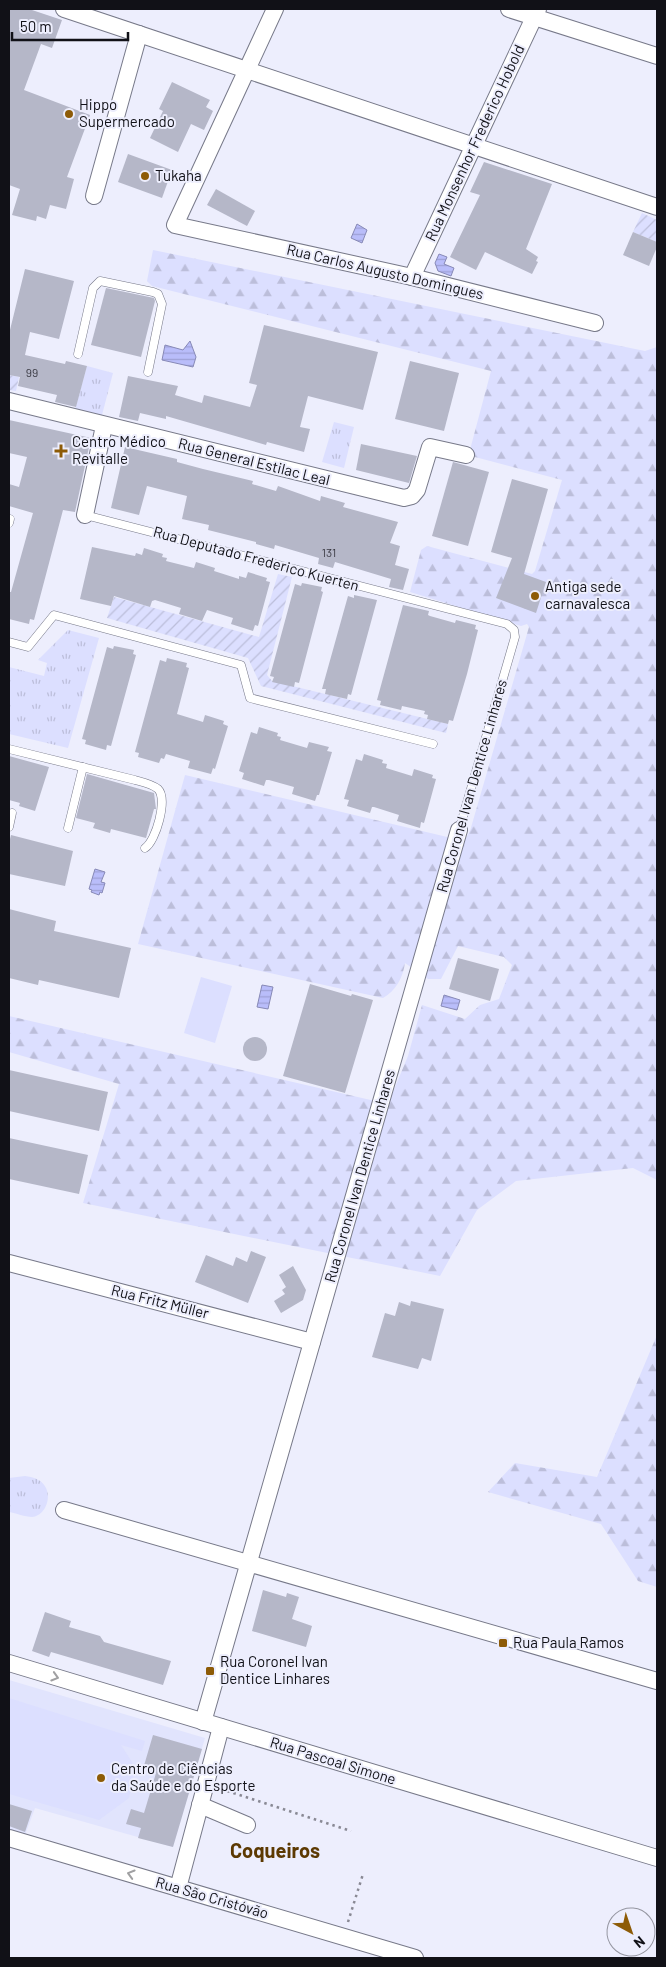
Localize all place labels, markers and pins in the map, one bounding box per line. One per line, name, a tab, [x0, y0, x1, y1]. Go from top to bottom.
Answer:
place label: Hippo Supermercado	[79, 95, 175, 130]
marker: Hippo Supermercado	[63, 108, 75, 120]
place label: Tukaha	[155, 166, 202, 184]
marker: Tukaha	[139, 170, 151, 182]
place label: Centro Médico Revitalle	[72, 432, 166, 467]
marker: Centro Médico Revitalle	[54, 444, 68, 458]
place label: Antiga sede carnavalesca	[545, 577, 630, 612]
marker: Antiga sede carnavalesca	[529, 590, 541, 602]
place label: Rua Paula Ramos	[513, 1633, 624, 1651]
marker: Rua Paula Ramos	[497, 1637, 509, 1649]
place label: Rua Coronel Ivan Dentice Linhares	[220, 1652, 330, 1687]
marker: Rua Coronel Ivan Dentice Linhares	[204, 1665, 216, 1677]
place label: Centro de Ciências da Saúde e do Esporte	[111, 1759, 255, 1794]
marker: Centro de Ciências da Saúde e do Esporte	[95, 1772, 107, 1784]

